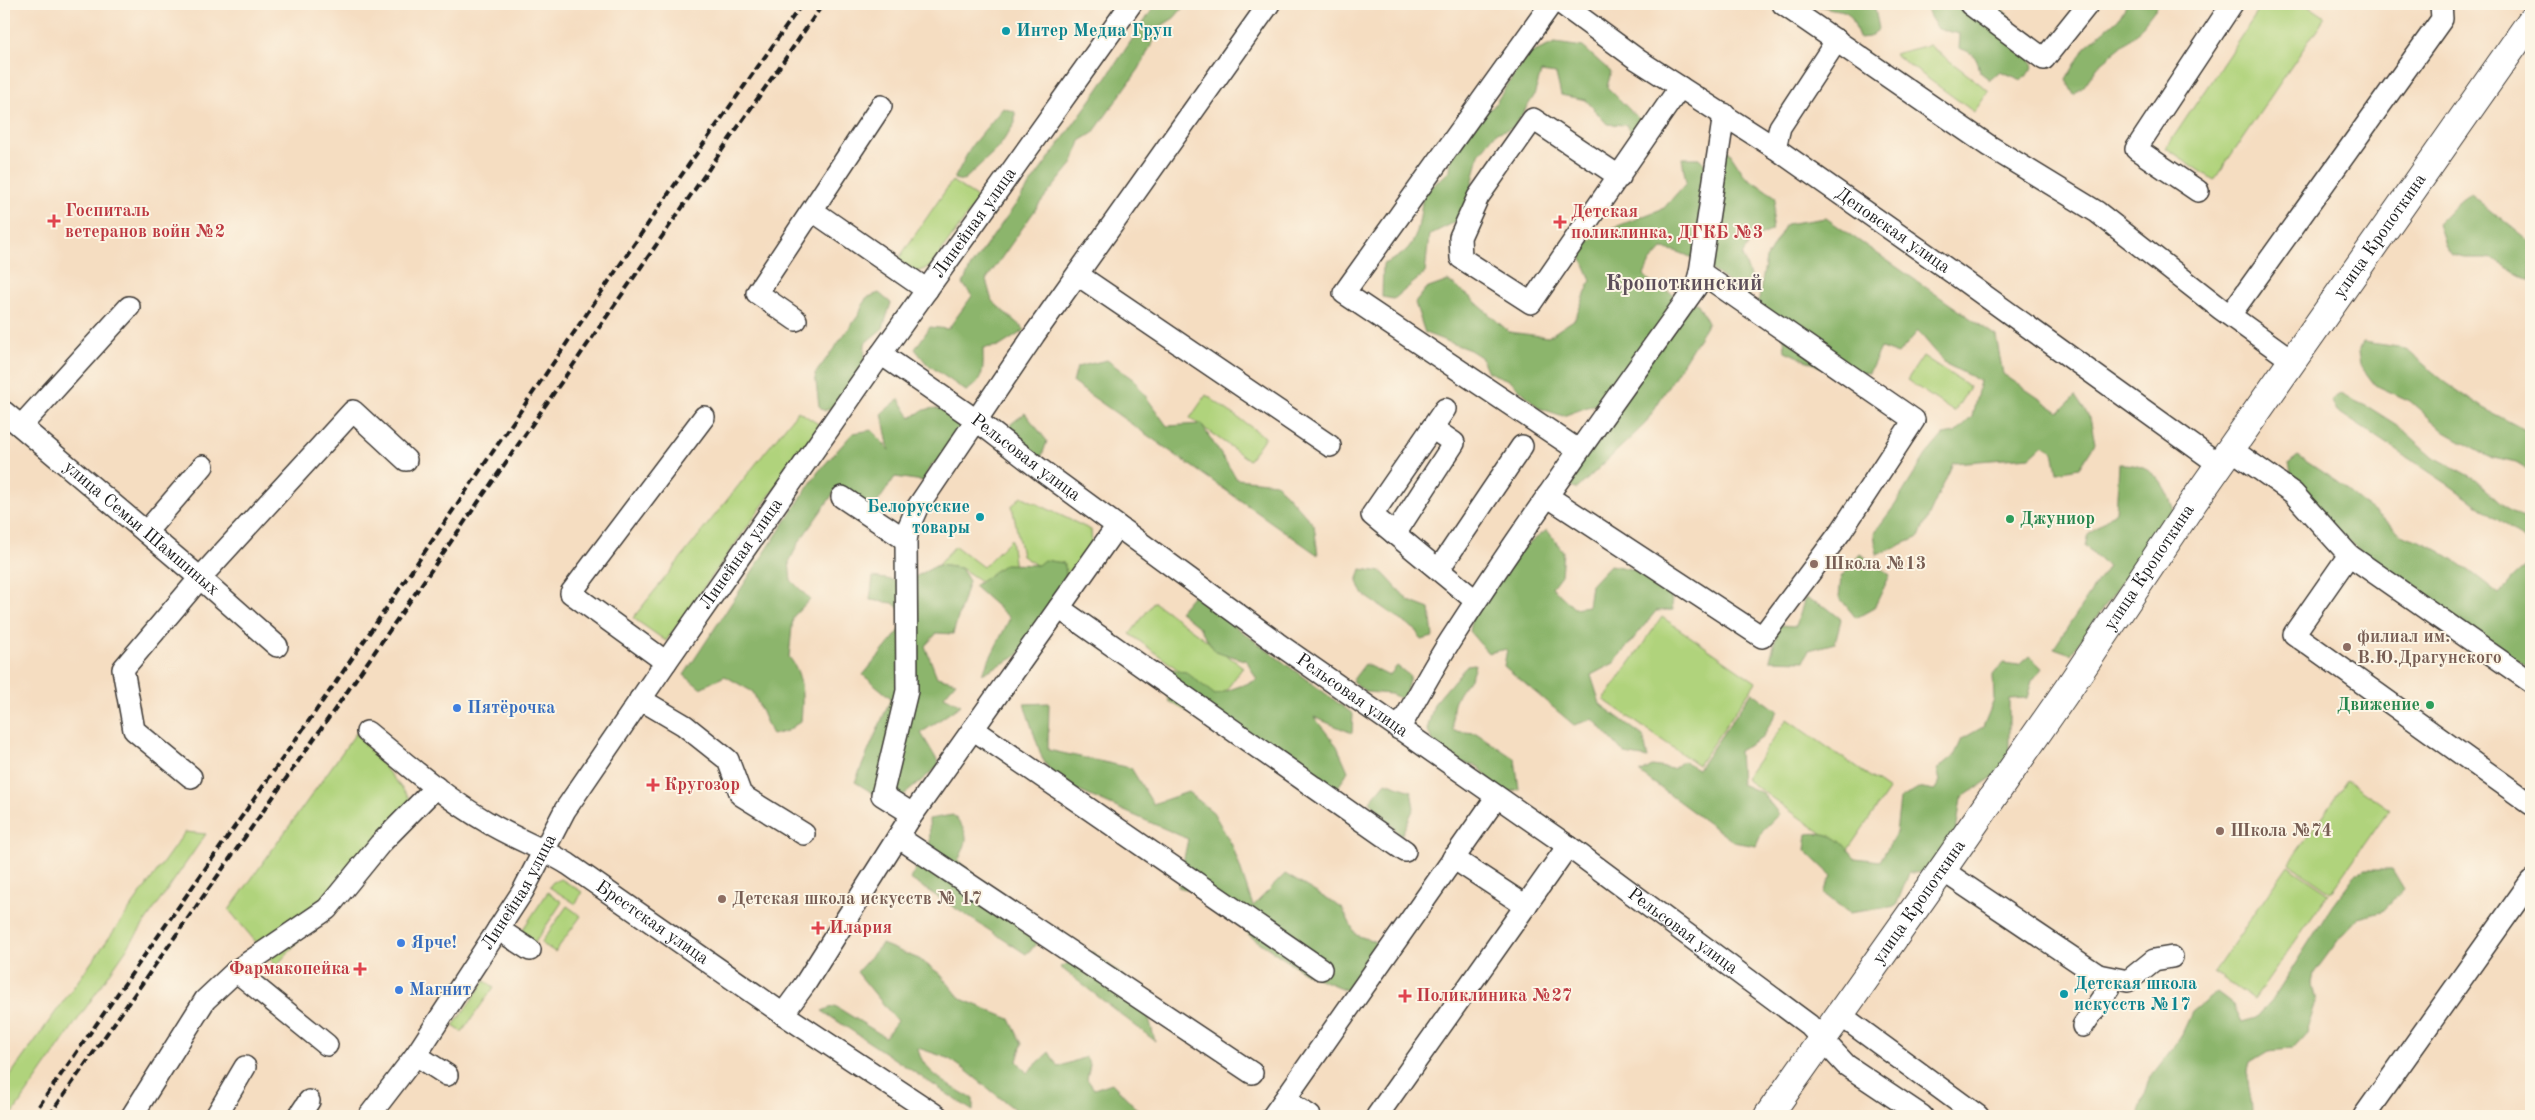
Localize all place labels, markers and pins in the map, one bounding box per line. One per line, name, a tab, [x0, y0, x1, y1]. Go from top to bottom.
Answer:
place label: Интер Медиа Груп	[1016, 22, 1172, 40]
marker: Интер Медиа Груп	[1000, 25, 1012, 37]
place label: Госпиталь ветеранов войн №2	[65, 202, 225, 241]
place label: Детская поликлинка, ДГКБ №3	[1571, 203, 1763, 242]
marker: Госпиталь ветеранов войн №2	[47, 214, 61, 228]
marker: Детская поликлинка, ДГКБ №3	[1553, 215, 1567, 229]
place label: Белорусские товары	[867, 498, 970, 537]
place label: Джуниор	[2020, 510, 2095, 528]
marker: Белорусские товары	[974, 511, 986, 523]
marker: Джуниор	[2004, 513, 2016, 525]
place label: Школа №13	[1824, 555, 1926, 573]
marker: Школа №13	[1808, 558, 1820, 570]
place label: филиал им. В.Ю.Драгунского	[2357, 628, 2502, 667]
marker: филиал им. В.Ю.Драгунского	[2341, 641, 2353, 653]
place label: Движение	[2337, 696, 2420, 714]
place label: Пятёрочка	[467, 699, 555, 717]
marker: Движение	[2424, 699, 2436, 711]
marker: Пятёрочка	[451, 702, 463, 714]
place label: Кругозор	[664, 776, 740, 794]
marker: Кругозор	[646, 778, 660, 792]
place label: Школа №74	[2230, 822, 2332, 840]
marker: Школа №74	[2214, 825, 2226, 837]
place label: Детская школа искусств № 17	[732, 890, 982, 908]
marker: Детская школа искусств № 17	[716, 893, 728, 905]
place label: Илария	[829, 919, 892, 937]
marker: Илария	[811, 921, 825, 935]
place label: Ярче!	[411, 934, 457, 952]
marker: Ярче!	[395, 937, 407, 949]
place label: Фармакопейка	[229, 960, 350, 978]
marker: Фармакопейка	[354, 963, 366, 975]
place label: Детская школа искусств №17	[2074, 975, 2197, 1014]
place label: Магнит	[409, 981, 472, 999]
marker: Магнит	[393, 984, 405, 996]
place label: Поликлиника №27	[1416, 987, 1572, 1005]
marker: Детская школа искусств №17	[2058, 988, 2070, 1000]
marker: Поликлиника №27	[1398, 989, 1412, 1003]

